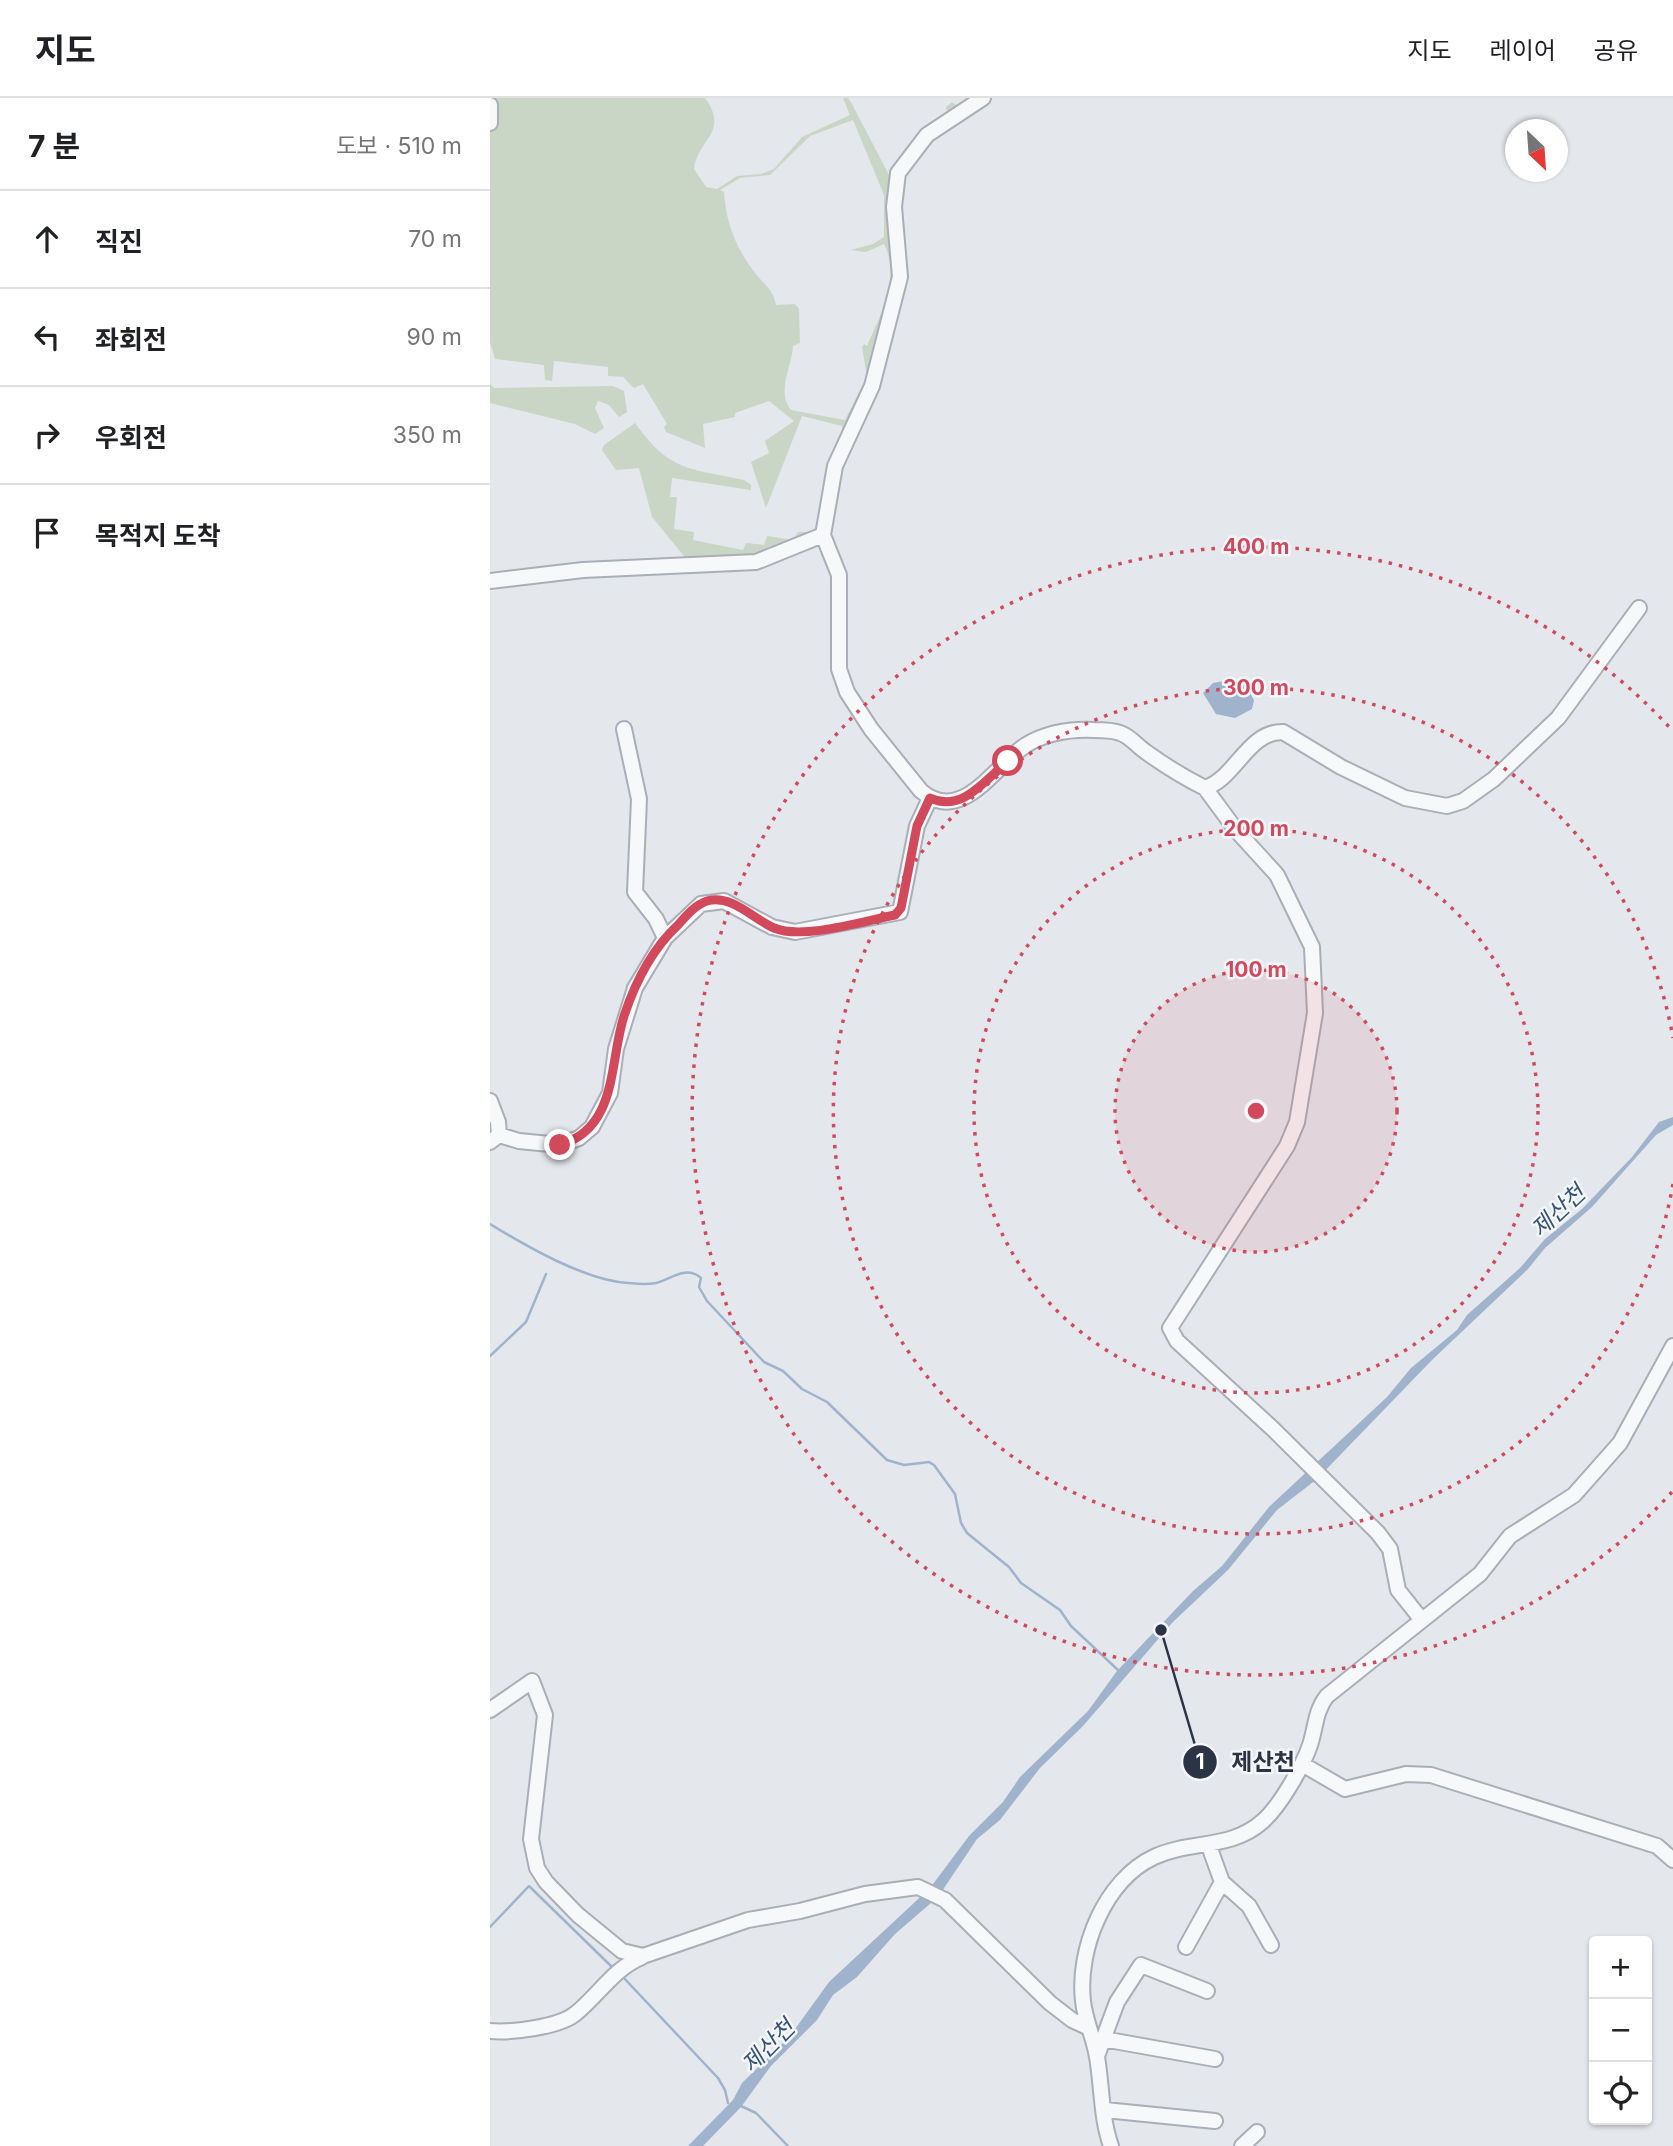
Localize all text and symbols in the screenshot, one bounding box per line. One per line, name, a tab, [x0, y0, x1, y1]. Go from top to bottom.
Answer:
text: 지도	[35, 30, 96, 70]
text: 지도	[1407, 36, 1452, 65]
text: 레이어	[1490, 36, 1556, 65]
text: 공유	[1594, 36, 1638, 65]
north arrow	[1505, 119, 1568, 182]
text: 7 분	[28, 128, 80, 164]
text: 도보 · 510 m	[336, 132, 462, 160]
icon: ahead	[28, 220, 66, 258]
text: 70 m	[408, 225, 462, 253]
text: 직진	[95, 226, 143, 257]
icon: left	[28, 318, 66, 356]
text: 90 m	[407, 323, 462, 351]
text: 좌회전	[95, 324, 167, 355]
icon: right	[28, 416, 66, 454]
text: 350 m	[393, 421, 462, 449]
text: 우회전	[95, 422, 167, 453]
icon: arrive	[28, 514, 66, 552]
text: 목적지 도착	[95, 520, 221, 551]
text: 400 m	[1223, 534, 1289, 559]
text: 300 m	[1223, 675, 1289, 700]
route start	[992, 745, 1023, 776]
text: 200 m	[1223, 816, 1289, 841]
text: 100 m	[1225, 957, 1287, 982]
centre of rings	[1244, 1099, 1268, 1123]
route end	[544, 1129, 575, 1160]
water label: 제산천	[1525, 1177, 1593, 1243]
callout: 제산천	[1182, 1740, 1309, 1784]
text: 제산천	[1231, 1748, 1295, 1776]
text: 1	[1195, 1749, 1205, 1774]
map controls	[1589, 1936, 1652, 2125]
button: +	[1589, 1936, 1652, 1999]
button: −	[1589, 1999, 1652, 2062]
water label: 제산천	[736, 2012, 802, 2078]
button: locate	[1589, 2062, 1652, 2125]

